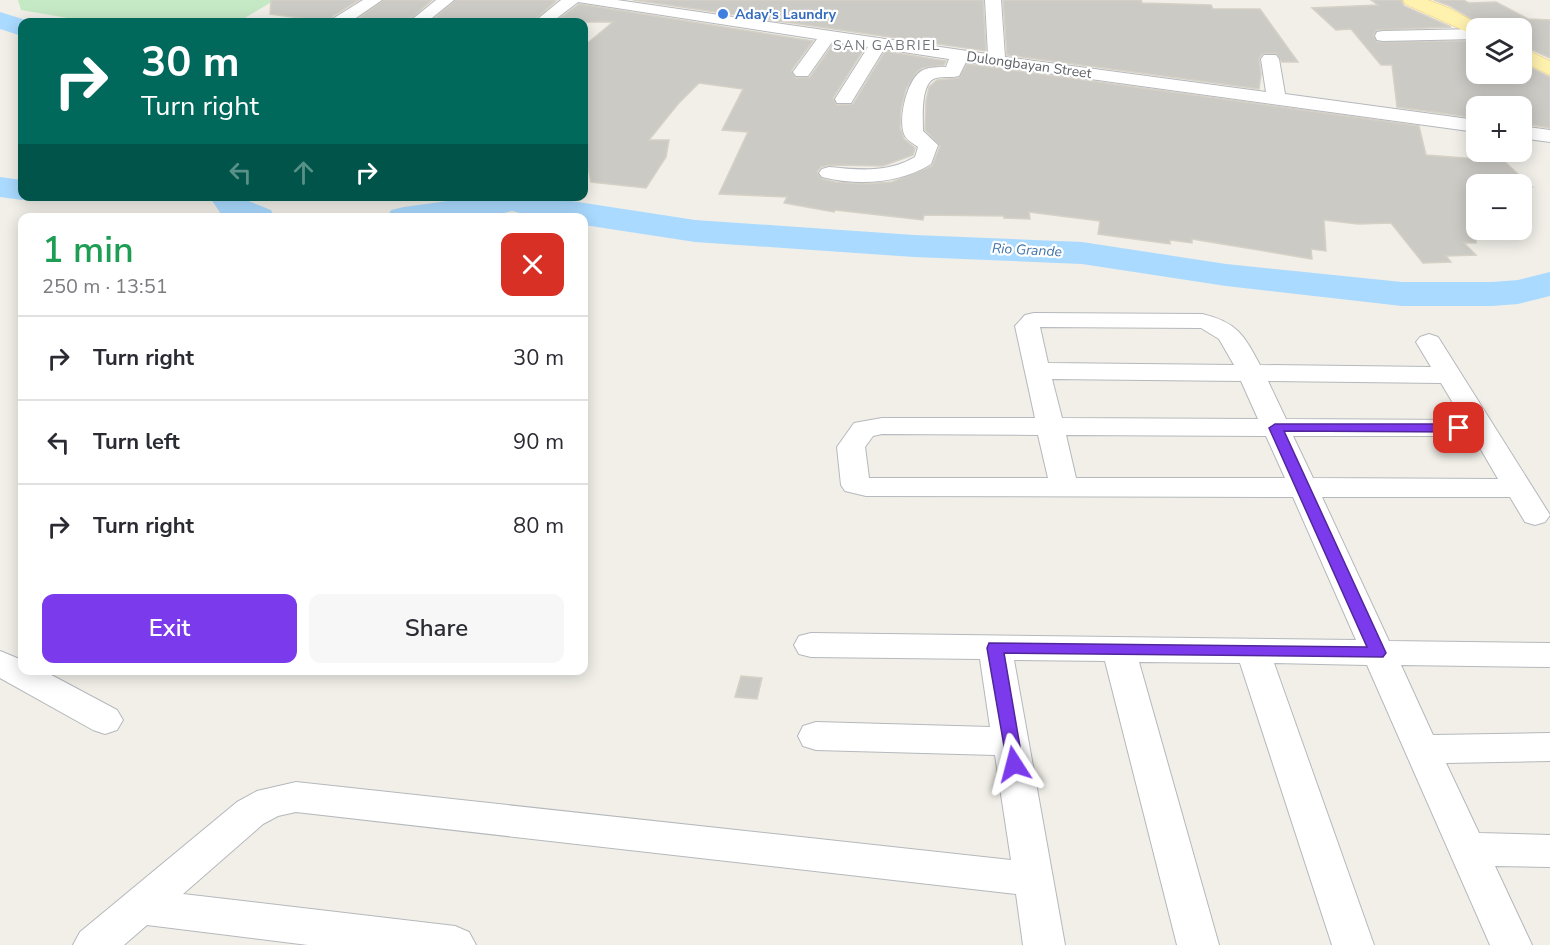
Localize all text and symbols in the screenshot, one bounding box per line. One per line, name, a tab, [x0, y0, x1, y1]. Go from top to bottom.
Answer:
place label: Aday's Laundry	[735, 5, 837, 24]
marker: Aday's Laundry	[716, 7, 730, 21]
map controls	[1466, 18, 1532, 240]
button: layers	[1466, 18, 1532, 84]
text: 30 m	[141, 34, 240, 91]
district label: SAN GABRIEL	[833, 36, 941, 55]
icon: right	[42, 42, 120, 120]
street label: Dulongbayan Street	[965, 47, 1093, 83]
text: Turn right	[141, 88, 259, 125]
button: +	[1466, 96, 1532, 162]
icon: left	[224, 156, 257, 189]
icon: ahead	[287, 156, 320, 189]
icon: right	[350, 156, 383, 189]
button: −	[1466, 174, 1532, 240]
text: 1 min	[42, 226, 134, 275]
button: close	[501, 233, 564, 296]
water label: Rio Grande	[992, 239, 1063, 261]
text: 250 m · 13:51	[42, 273, 168, 300]
icon: right	[42, 342, 75, 375]
text: Turn right	[93, 343, 194, 373]
text: 30 m	[513, 343, 564, 373]
pin	[1433, 402, 1484, 453]
icon: arrive	[1442, 411, 1475, 444]
icon: left	[42, 426, 75, 459]
text: Turn left	[93, 427, 180, 457]
text: 90 m	[513, 427, 564, 457]
icon: right	[42, 510, 75, 543]
text: Turn right	[93, 511, 194, 541]
text: 80 m	[513, 511, 564, 541]
button: Exit	[42, 594, 297, 663]
button: Share	[309, 594, 564, 663]
position arrow	[982, 732, 1046, 796]

